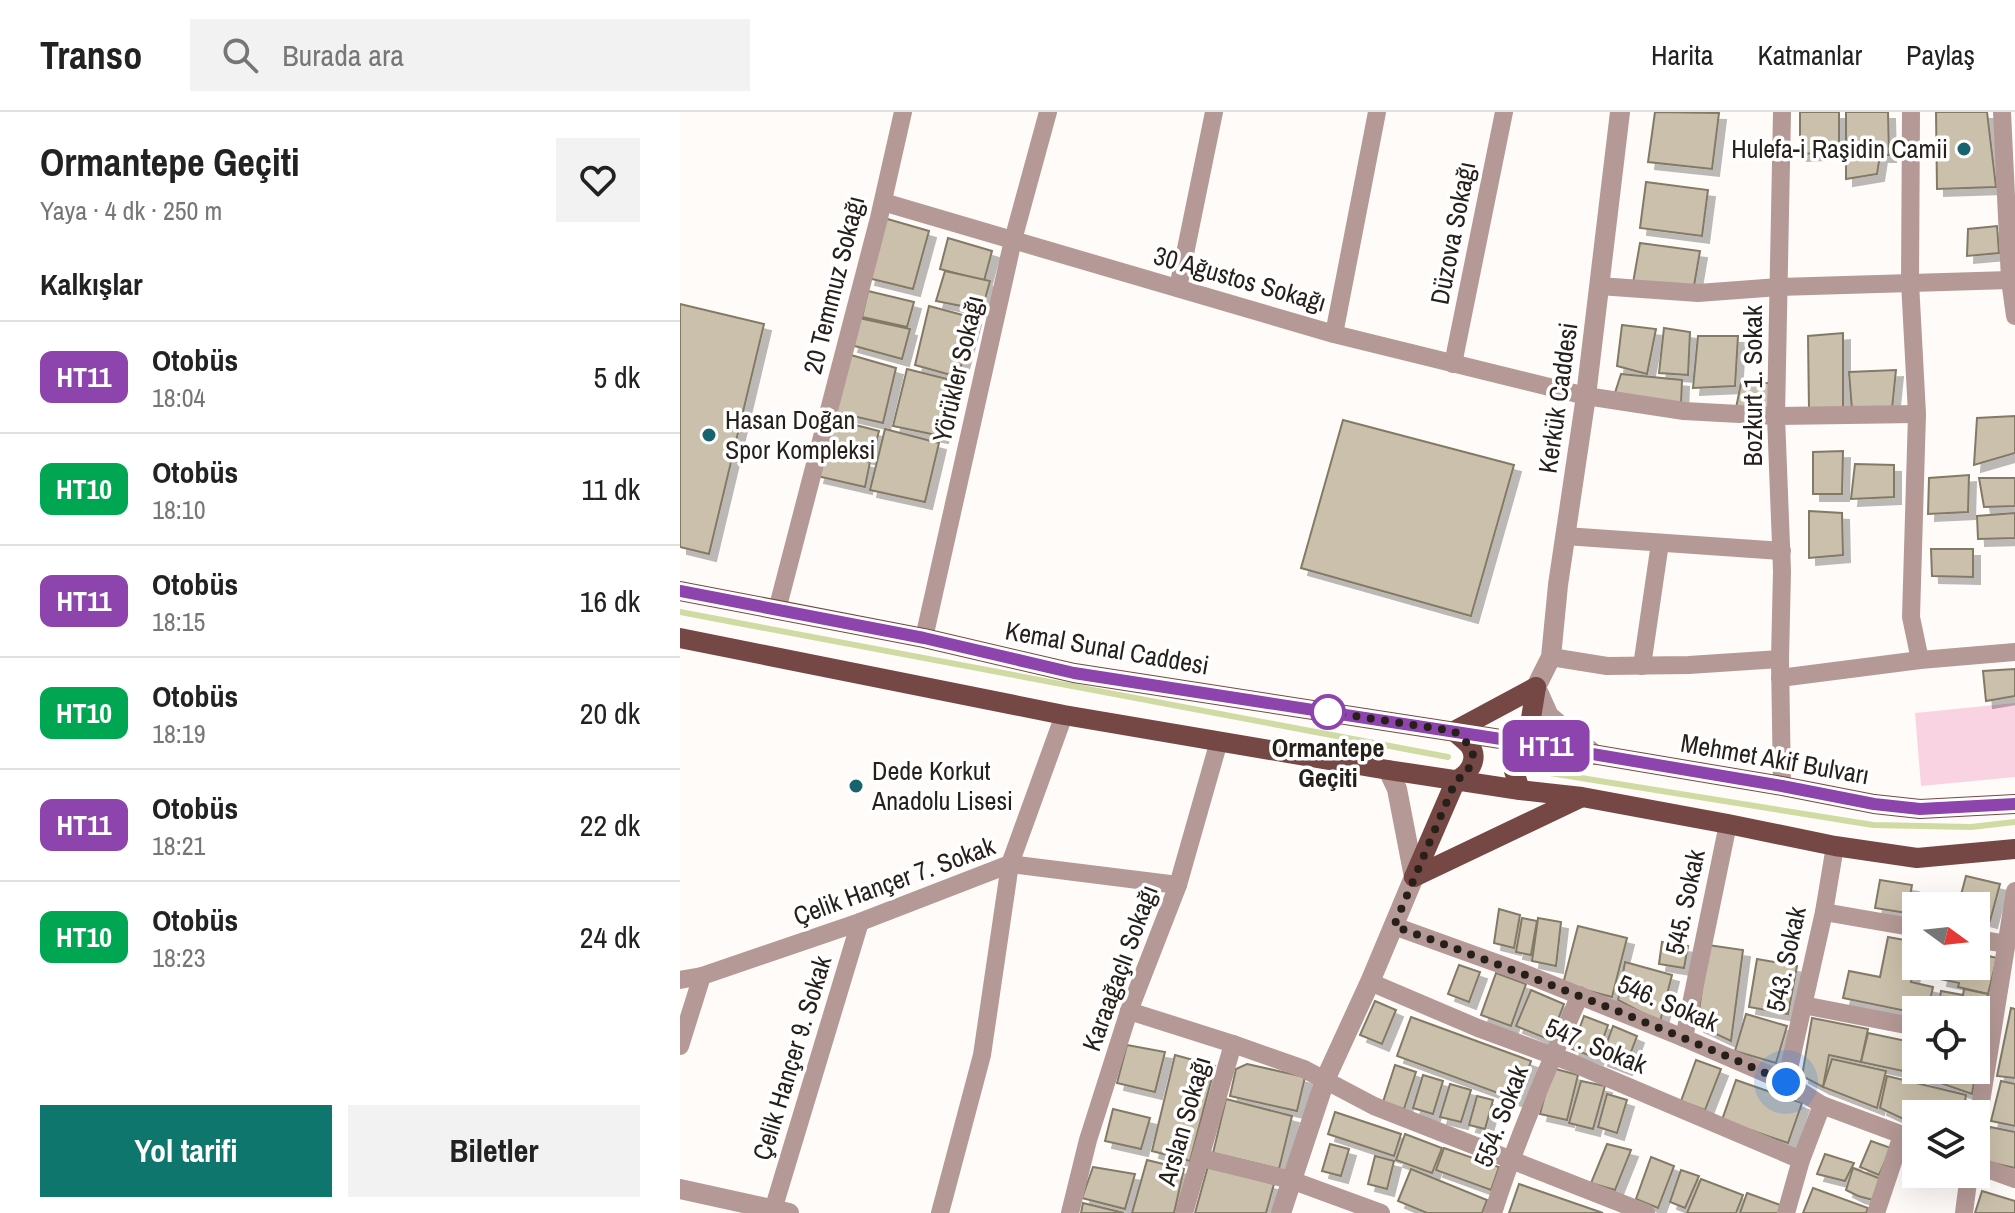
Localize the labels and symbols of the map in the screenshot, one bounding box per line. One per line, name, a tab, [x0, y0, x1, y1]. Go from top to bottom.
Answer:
place label: Hulefa-i Raşidin Camii	[1731, 131, 1948, 166]
marker: Hulefa-i Raşidin Camii	[1955, 140, 1973, 158]
street label: Düzova Sokağı	[1422, 159, 1483, 307]
street label: 20 Temmuz Sokağı	[795, 192, 873, 377]
street label: 30 Ağustos Sokağı	[1150, 237, 1330, 320]
street label: Yörükler Sokağı	[924, 292, 991, 446]
street label: Bozkurt 1. Sokak	[1735, 305, 1770, 467]
street label: Kerkük Caddesi	[1530, 320, 1585, 475]
place label: Hasan Doğan Spor Kompleksi	[725, 402, 876, 467]
marker: Hasan Doğan Spor Kompleksi	[700, 426, 718, 444]
street label: Kemal Sunal Caddesi	[1003, 612, 1212, 683]
marker: Ormantepe Geçiti	[1311, 695, 1345, 729]
line badge: HT11	[1490, 720, 1602, 772]
street label: Mehmet Akif Bulvarı	[1678, 725, 1872, 792]
place label: Ormantepe Geçiti	[1272, 730, 1384, 795]
place label: Dede Korkut Anadolu Lisesi	[871, 753, 1013, 818]
marker: Dede Korkut Anadolu Lisesi	[847, 777, 865, 795]
street label: Çelik Hançer 7. Sokak	[788, 828, 1000, 933]
street label: 545. Sokak	[1656, 846, 1713, 958]
street label: Karaağaçlı Sokağı	[1073, 880, 1166, 1056]
north arrow	[1902, 892, 1990, 980]
street label: 543. Sokak	[1757, 903, 1814, 1015]
street label: Çelik Hançer 9. Sokak	[744, 951, 839, 1164]
street label: 546. Sokak	[1612, 966, 1724, 1040]
street label: 547. Sokak	[1540, 1009, 1653, 1082]
street label: Arslan Sokağı	[1148, 1052, 1219, 1190]
street label: 554. Sokak	[1465, 1059, 1536, 1172]
your location	[1766, 1062, 1806, 1102]

